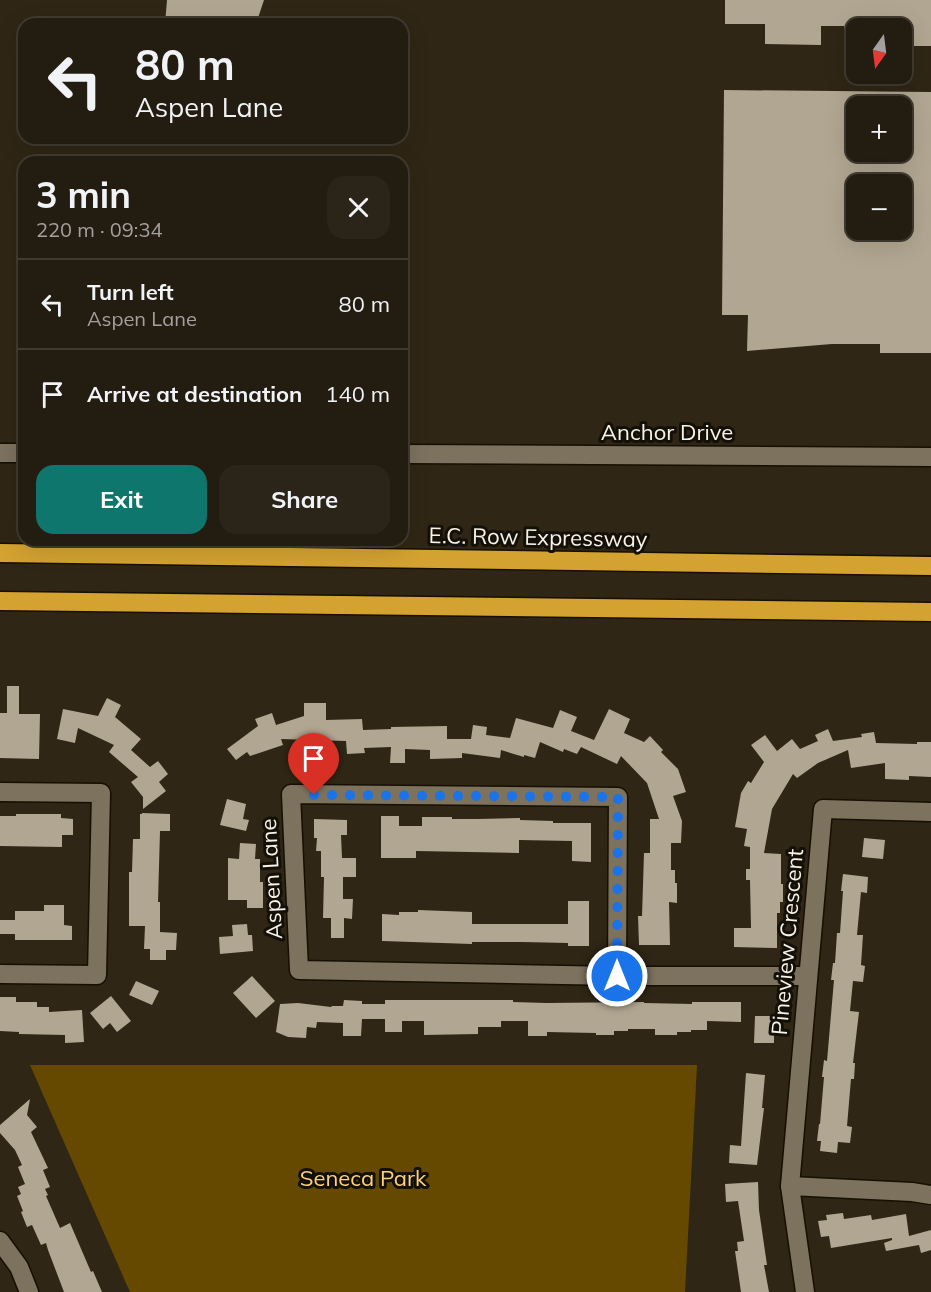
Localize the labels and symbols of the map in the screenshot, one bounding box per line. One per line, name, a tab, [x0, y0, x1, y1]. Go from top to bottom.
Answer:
north arrow	[846, 18, 912, 84]
street label: Anchor Drive	[601, 418, 733, 446]
street label: E.C. Row Expressway	[428, 521, 648, 553]
pin	[288, 733, 339, 795]
street label: Aspen Lane	[254, 818, 288, 940]
street label: Pineview Crescent	[765, 847, 809, 1036]
position arrow	[585, 944, 649, 1008]
park label: Seneca Park	[300, 1164, 427, 1192]

